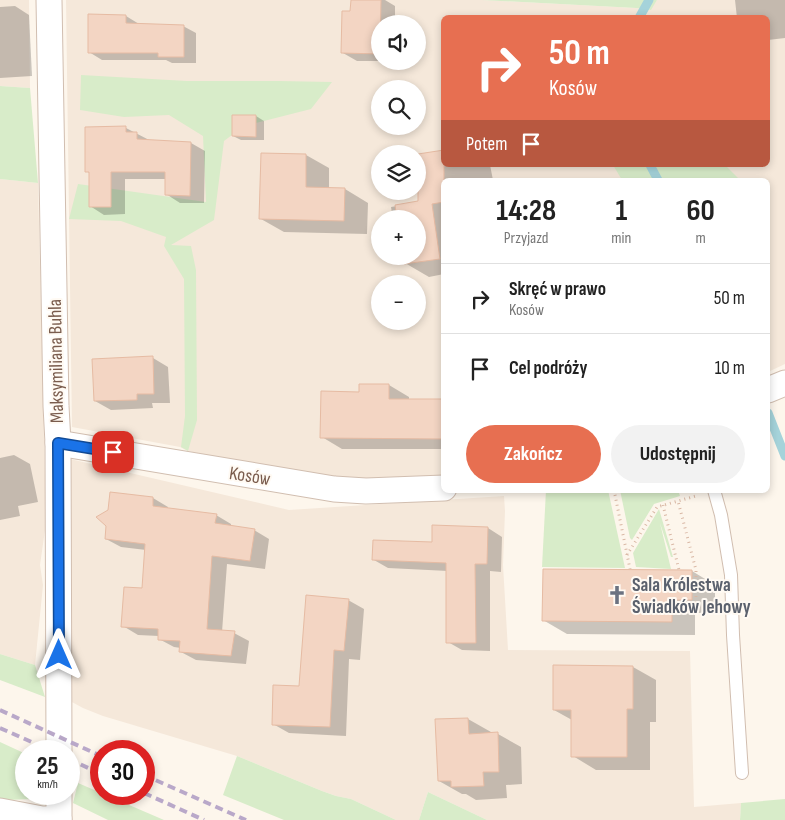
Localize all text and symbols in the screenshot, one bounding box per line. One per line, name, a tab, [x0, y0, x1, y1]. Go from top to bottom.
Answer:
map controls	[371, 15, 426, 330]
button: sound	[371, 15, 426, 70]
text: 50 m	[549, 32, 610, 75]
icon: right	[466, 35, 531, 100]
text: Kosów	[549, 75, 597, 102]
button: search	[371, 80, 426, 135]
icon: arrive	[517, 130, 545, 158]
text: Potem	[466, 133, 507, 156]
button: layers	[371, 145, 426, 200]
text: 14:28	[496, 193, 556, 229]
text: 1	[615, 193, 627, 229]
text: 60	[686, 193, 715, 229]
button: +	[371, 210, 426, 265]
text: Przyjazd	[504, 229, 548, 248]
text: min	[611, 229, 631, 248]
text: m	[696, 229, 706, 248]
button: −	[371, 275, 426, 330]
text: Skręć w prawo	[509, 278, 606, 301]
icon: right	[466, 285, 494, 313]
text: 50 m	[714, 287, 745, 310]
street label: Maksymiliana Buhla	[44, 299, 69, 423]
text: Kosów	[509, 301, 544, 320]
icon: arrive	[466, 355, 494, 383]
text: Cel podróży	[509, 357, 587, 380]
text: 10 m	[715, 357, 745, 380]
button: Zakończ	[466, 425, 601, 483]
button: Udostępnij	[611, 425, 745, 483]
pin	[92, 431, 134, 473]
icon: arrive	[99, 438, 127, 466]
street label: Kosów	[227, 462, 272, 491]
place label: Sala Królestwa Świadków Jehowy	[632, 574, 751, 619]
church icon: Sala Królestwa Świadków Jehowy	[606, 584, 628, 606]
position arrow	[32, 628, 84, 680]
speed limit sign: 30	[90, 740, 155, 805]
text: 25	[37, 751, 58, 782]
text: km/h	[37, 777, 58, 792]

